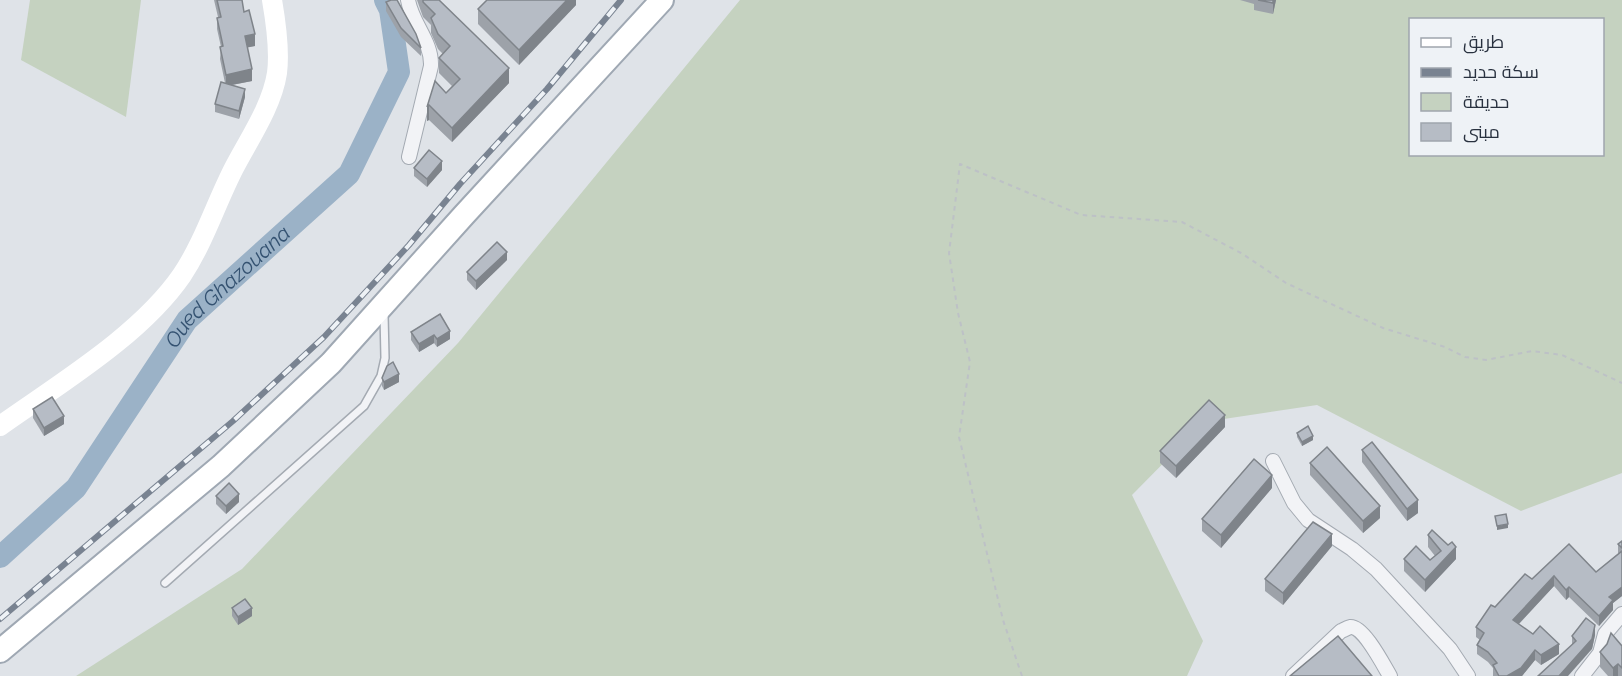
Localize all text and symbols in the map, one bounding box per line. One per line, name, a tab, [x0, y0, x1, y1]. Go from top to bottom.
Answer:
legend	[1409, 18, 1604, 156]
text: طريق	[1463, 31, 1504, 54]
text: سكة حديد	[1463, 61, 1539, 82]
text: حديقة	[1463, 91, 1509, 112]
text: مبنى	[1463, 121, 1500, 143]
water label: Oued Ghazouana	[159, 220, 295, 352]

